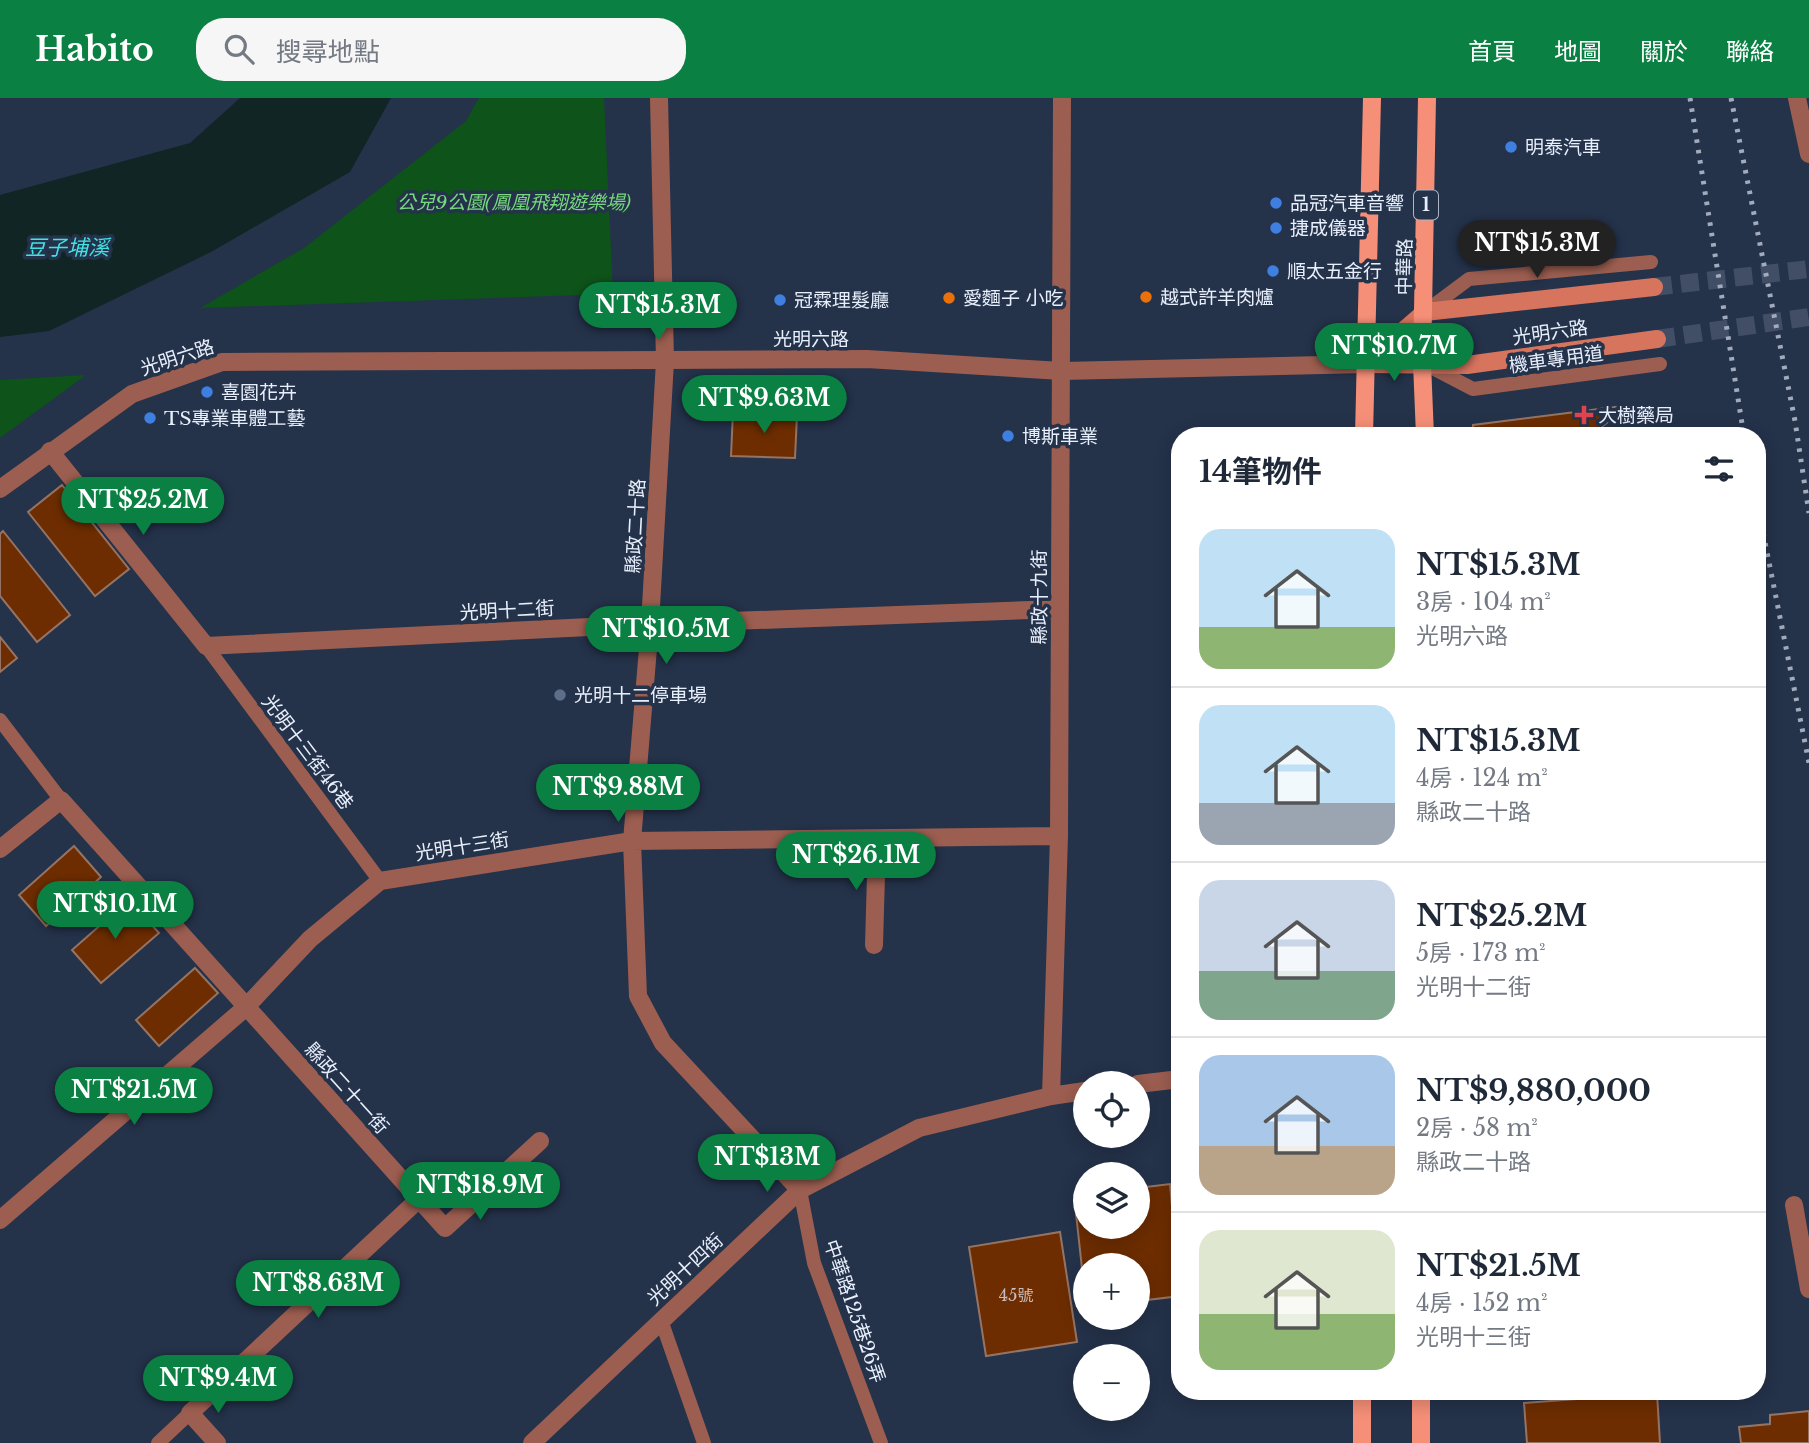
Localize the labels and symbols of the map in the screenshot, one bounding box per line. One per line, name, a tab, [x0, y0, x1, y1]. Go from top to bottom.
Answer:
place label: 明泰汽車	[1525, 136, 1601, 159]
marker: 明泰汽車	[1503, 139, 1519, 155]
road number: 1	[1414, 190, 1438, 220]
park label: 公兒9公園(鳳凰飛翔遊樂場)	[397, 191, 631, 214]
place label: 品冠汽車音響	[1290, 192, 1404, 215]
marker: 品冠汽車音響	[1268, 195, 1284, 211]
place label: 捷成儀器	[1290, 217, 1366, 240]
marker: 捷成儀器	[1268, 220, 1284, 236]
pin: NT$15.3M	[1465, 220, 1609, 280]
water label: 豆子埔溪	[25, 235, 112, 261]
street label: 中華路	[1393, 238, 1416, 296]
place label: 順太五金行	[1287, 260, 1382, 283]
marker: 順太五金行	[1265, 263, 1281, 279]
pin: NT$15.3M	[586, 282, 730, 342]
place label: 越式許羊肉爐	[1160, 286, 1274, 309]
place label: 愛麵子 小吃	[963, 287, 1063, 310]
place label: 冠霖理髮廳	[794, 289, 889, 312]
marker: 越式許羊肉爐	[1138, 289, 1154, 305]
marker: 愛麵子 小吃	[941, 290, 957, 306]
marker: 冠霖理髮廳	[772, 292, 788, 308]
street label: 光明六路	[1511, 316, 1589, 349]
pin: NT$10.7M	[1322, 324, 1466, 383]
street label: 光明六路	[773, 328, 849, 351]
street label: 光明六路	[137, 335, 217, 380]
street label: 機車專用道	[1507, 341, 1605, 377]
pin: NT$9.63M	[692, 376, 836, 435]
place label: 喜園花卉	[221, 381, 297, 404]
marker: 喜園花卉	[199, 384, 215, 400]
place label: 大樹藥局	[1598, 404, 1674, 427]
place label: TS專業車體工藝	[164, 407, 306, 430]
marker: 大樹藥局	[1576, 407, 1592, 423]
marker: TS專業車體工藝	[142, 410, 158, 426]
place label: 博斯車業	[1022, 425, 1098, 448]
marker: 博斯車業	[1000, 428, 1016, 444]
pin: NT$25.2M	[71, 478, 215, 537]
street label: 縣政二十路	[622, 478, 649, 574]
street label: 縣政十九街	[1028, 549, 1051, 645]
street label: 光明十二街	[459, 597, 555, 624]
pin: NT$10.5M	[594, 606, 738, 666]
place label: 光明十二停車場	[574, 684, 707, 707]
marker: 光明十二停車場	[552, 687, 568, 703]
street label: 光明十三街46巷	[257, 691, 358, 814]
pin: NT$9.88M	[546, 764, 690, 824]
street label: 光明十三街	[413, 828, 511, 865]
pin: NT$26.1M	[784, 832, 928, 892]
pin: NT$10.1M	[43, 882, 187, 941]
street label: 縣政二十一街	[300, 1038, 393, 1138]
pin: NT$21.5M	[62, 1068, 206, 1127]
pin: NT$13M	[710, 1134, 824, 1194]
pin: NT$18.9M	[408, 1162, 552, 1222]
street label: 光明十四街	[643, 1229, 728, 1310]
street label: 中華路125巷26弄	[819, 1237, 890, 1386]
pin: NT$8.63M	[246, 1260, 390, 1320]
house number: 45號	[999, 1285, 1033, 1305]
pin: NT$9.4M	[153, 1356, 283, 1415]

